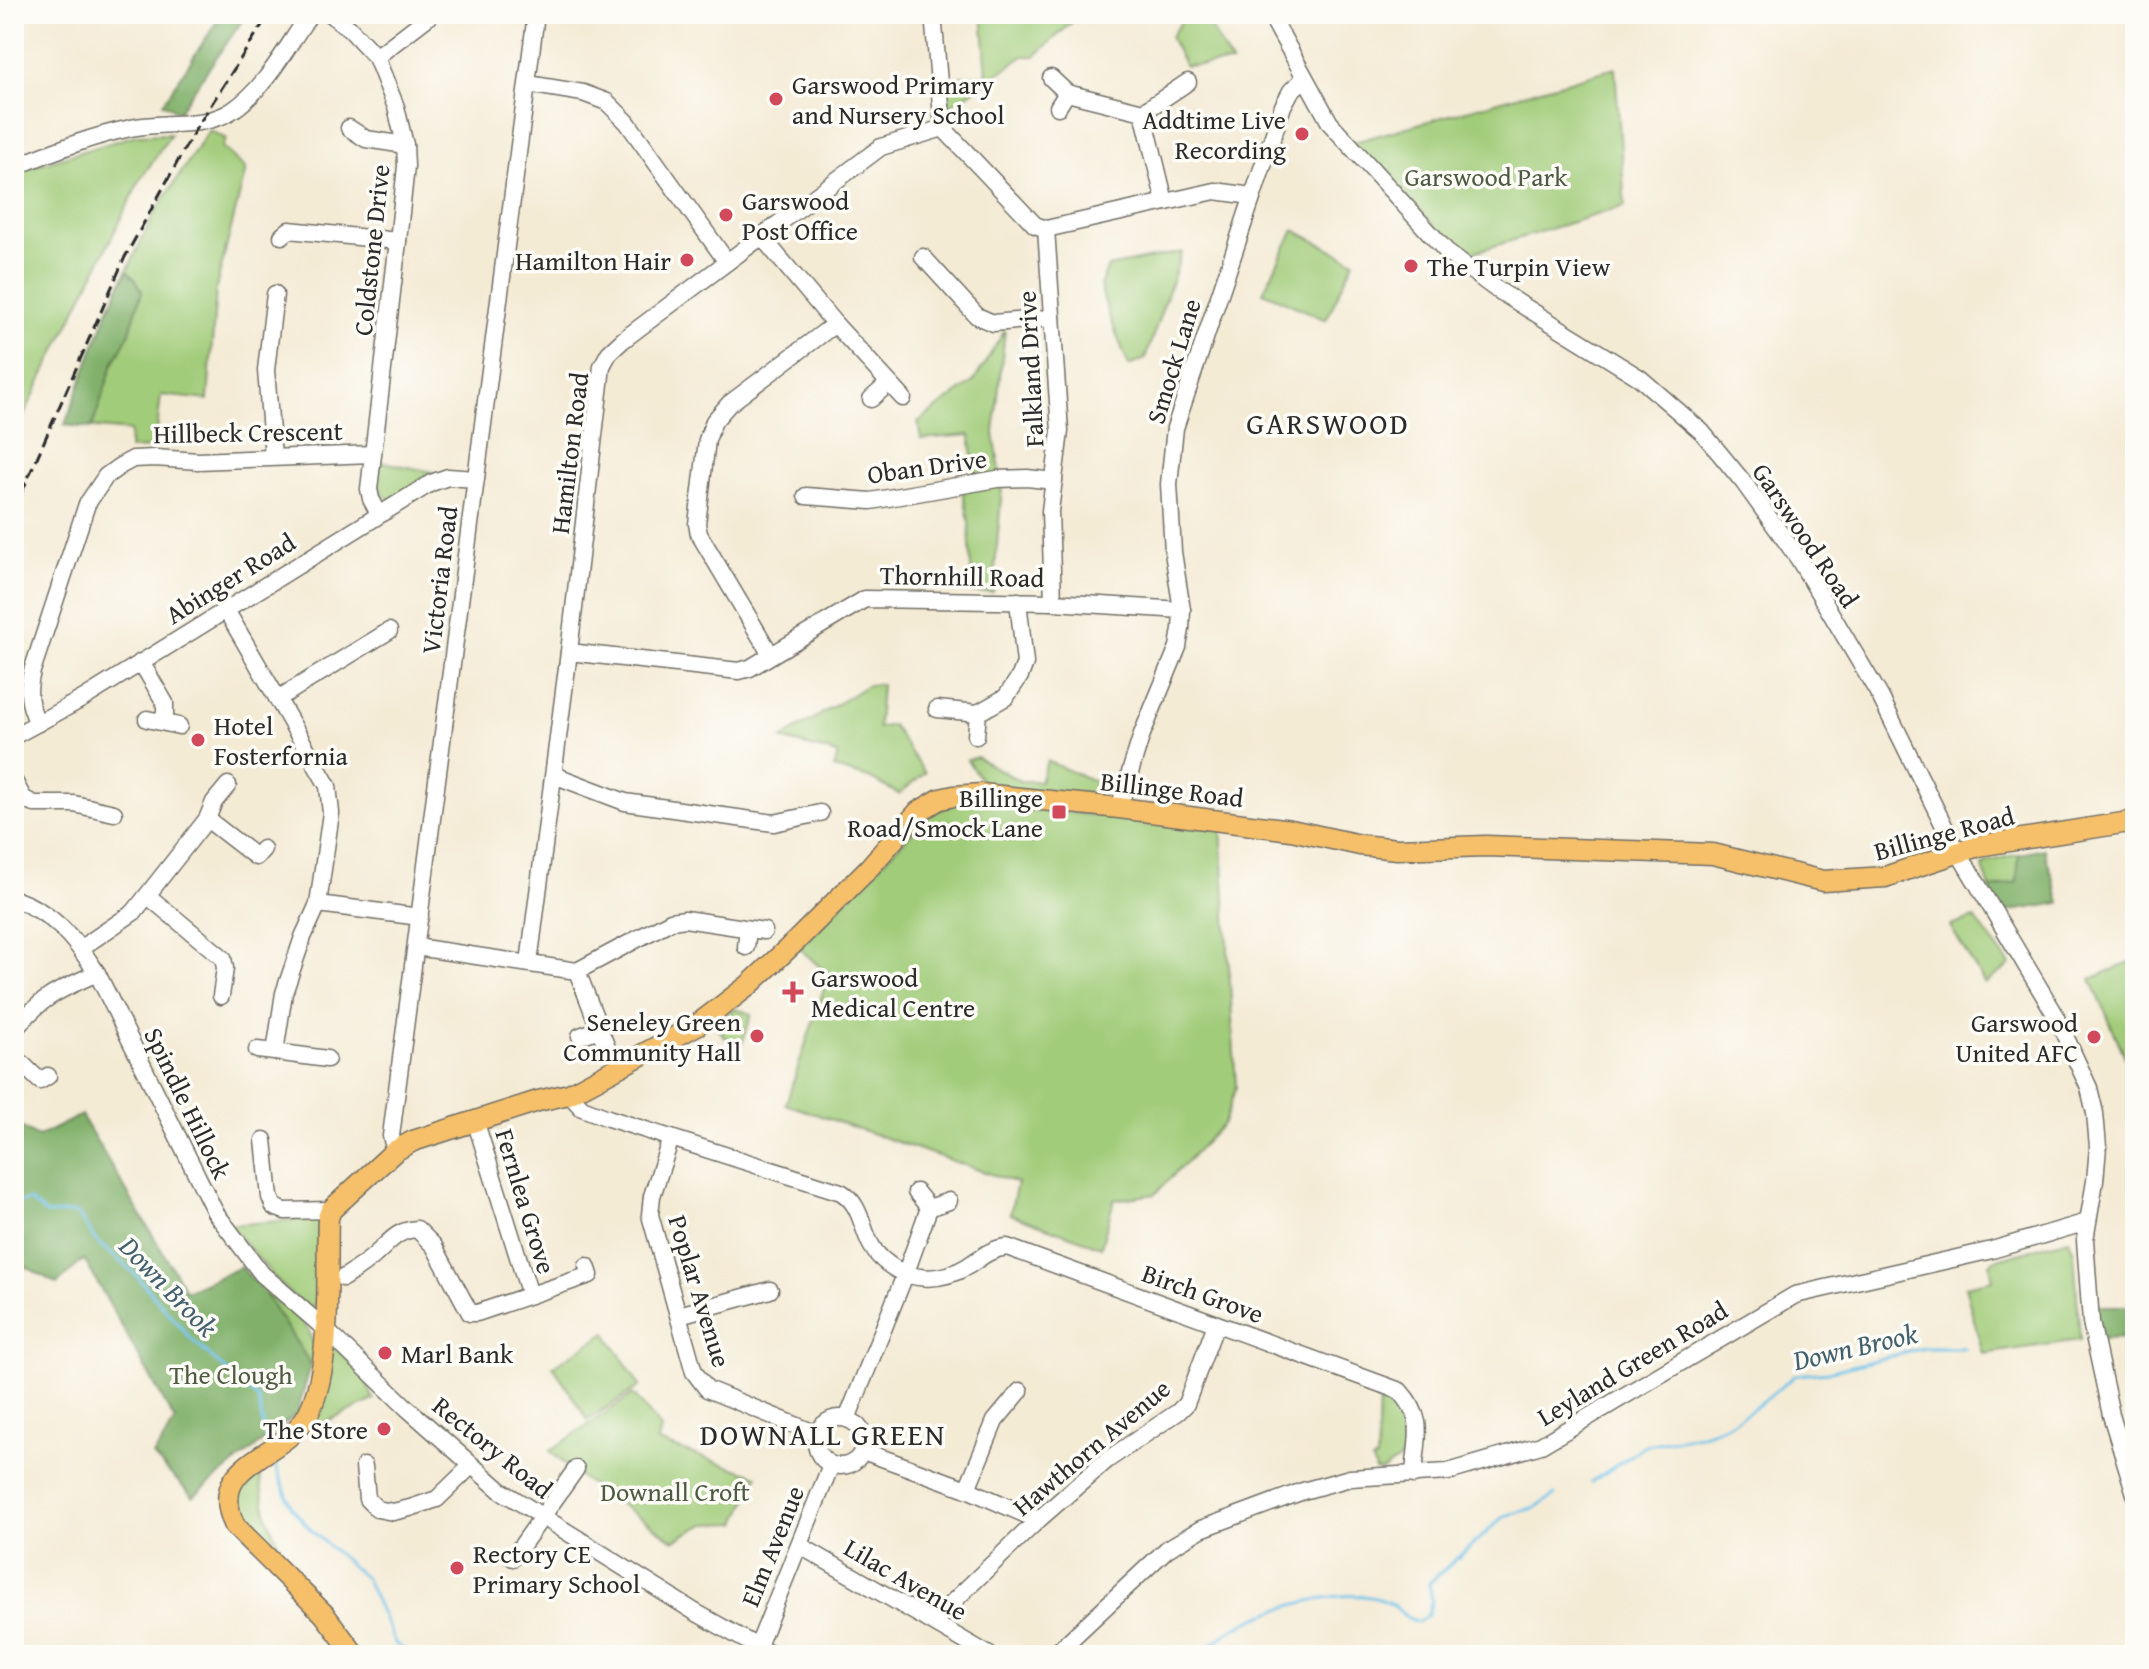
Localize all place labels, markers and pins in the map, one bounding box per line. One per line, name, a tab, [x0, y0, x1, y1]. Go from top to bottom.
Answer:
place label: Garswood Primary and Nursery School	[792, 65, 1004, 134]
marker: Garswood Primary and Nursery School	[767, 90, 785, 108]
place label: Addtime Live Recording	[1142, 100, 1286, 169]
marker: Addtime Live Recording	[1293, 125, 1311, 143]
place label: Garswood Post Office	[742, 181, 858, 250]
marker: Garswood Post Office	[717, 206, 735, 224]
place label: Hamilton Hair	[515, 241, 671, 280]
place label: The Turpin View	[1427, 247, 1611, 286]
marker: Hamilton Hair	[678, 251, 696, 269]
marker: The Turpin View	[1402, 257, 1420, 275]
place label: Hotel Fosterfornia	[214, 706, 349, 775]
marker: Hotel Fosterfornia	[189, 731, 207, 749]
place label: Billinge Road/Smock Lane	[847, 778, 1043, 847]
marker: Billinge Road/Smock Lane	[1050, 803, 1068, 821]
place label: Garswood Medical Centre	[811, 958, 975, 1027]
marker: Garswood Medical Centre	[782, 981, 804, 1003]
place label: Seneley Green Community Hall	[563, 1002, 741, 1071]
place label: Garswood United AFC	[1955, 1003, 2078, 1072]
marker: Seneley Green Community Hall	[748, 1027, 766, 1045]
marker: Garswood United AFC	[2085, 1028, 2103, 1046]
place label: Marl Bank	[401, 1334, 514, 1373]
marker: Marl Bank	[376, 1344, 394, 1362]
place label: The Store	[263, 1410, 368, 1449]
marker: The Store	[375, 1420, 393, 1438]
place label: Rectory CE Primary School	[473, 1534, 640, 1603]
marker: Rectory CE Primary School	[448, 1559, 466, 1577]

